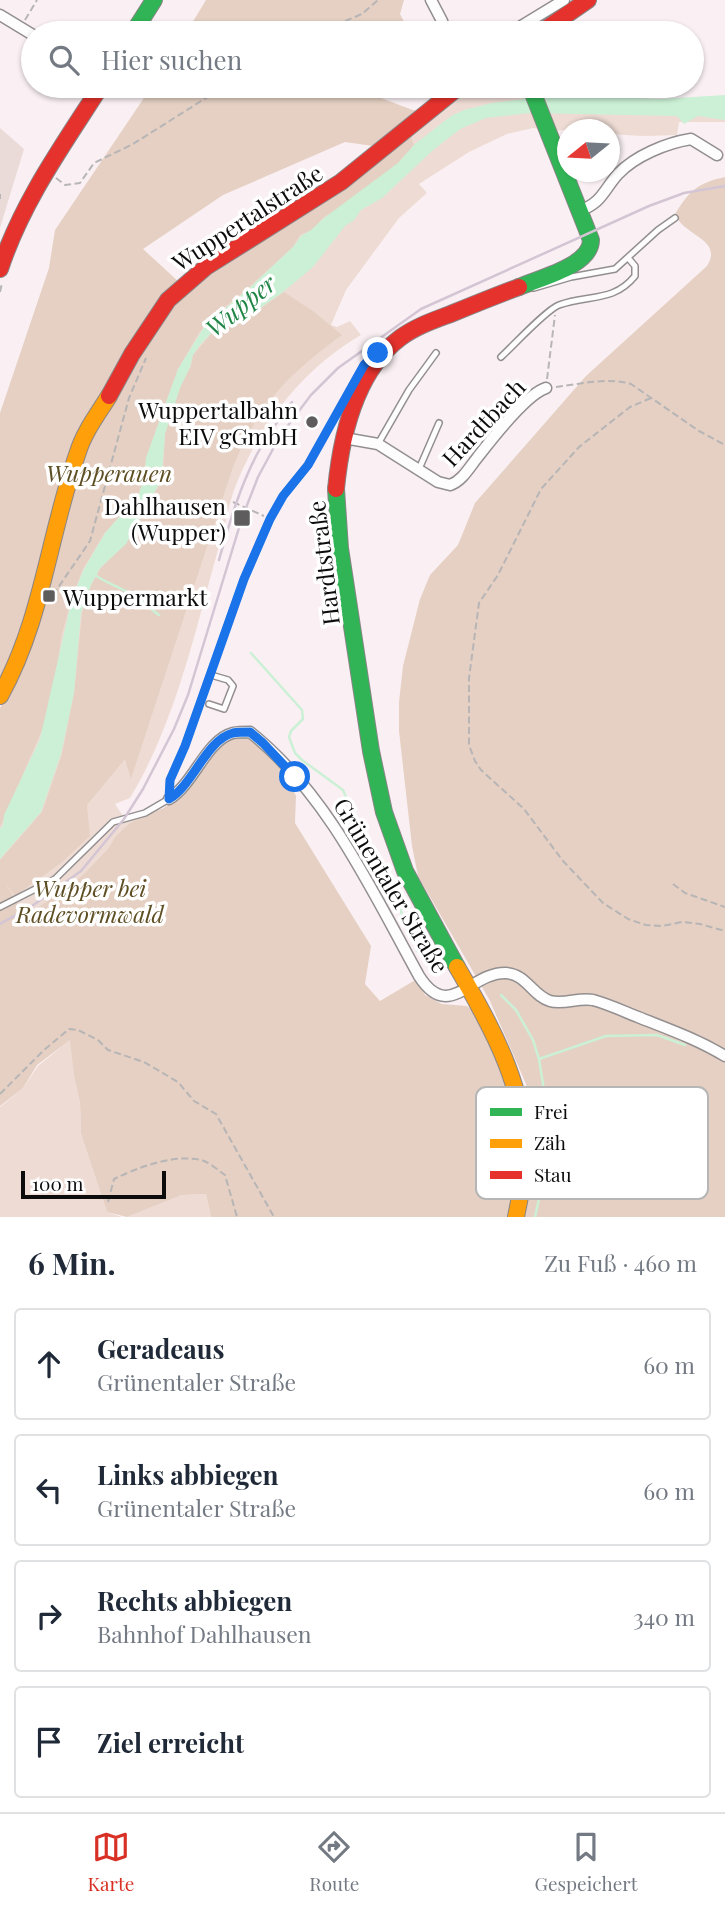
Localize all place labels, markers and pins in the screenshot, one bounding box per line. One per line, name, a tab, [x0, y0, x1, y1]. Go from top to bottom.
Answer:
place label: Wuppertalbahn EIV gGmbH	[137, 394, 298, 451]
marker: Wuppertalbahn EIV gGmbH	[304, 414, 320, 430]
place label: Dahlhausen (Wupper)	[104, 490, 226, 547]
marker: Dahlhausen (Wupper)	[232, 508, 252, 528]
place label: Wuppermarkt	[62, 581, 208, 612]
marker: Wuppermarkt	[41, 588, 57, 604]

